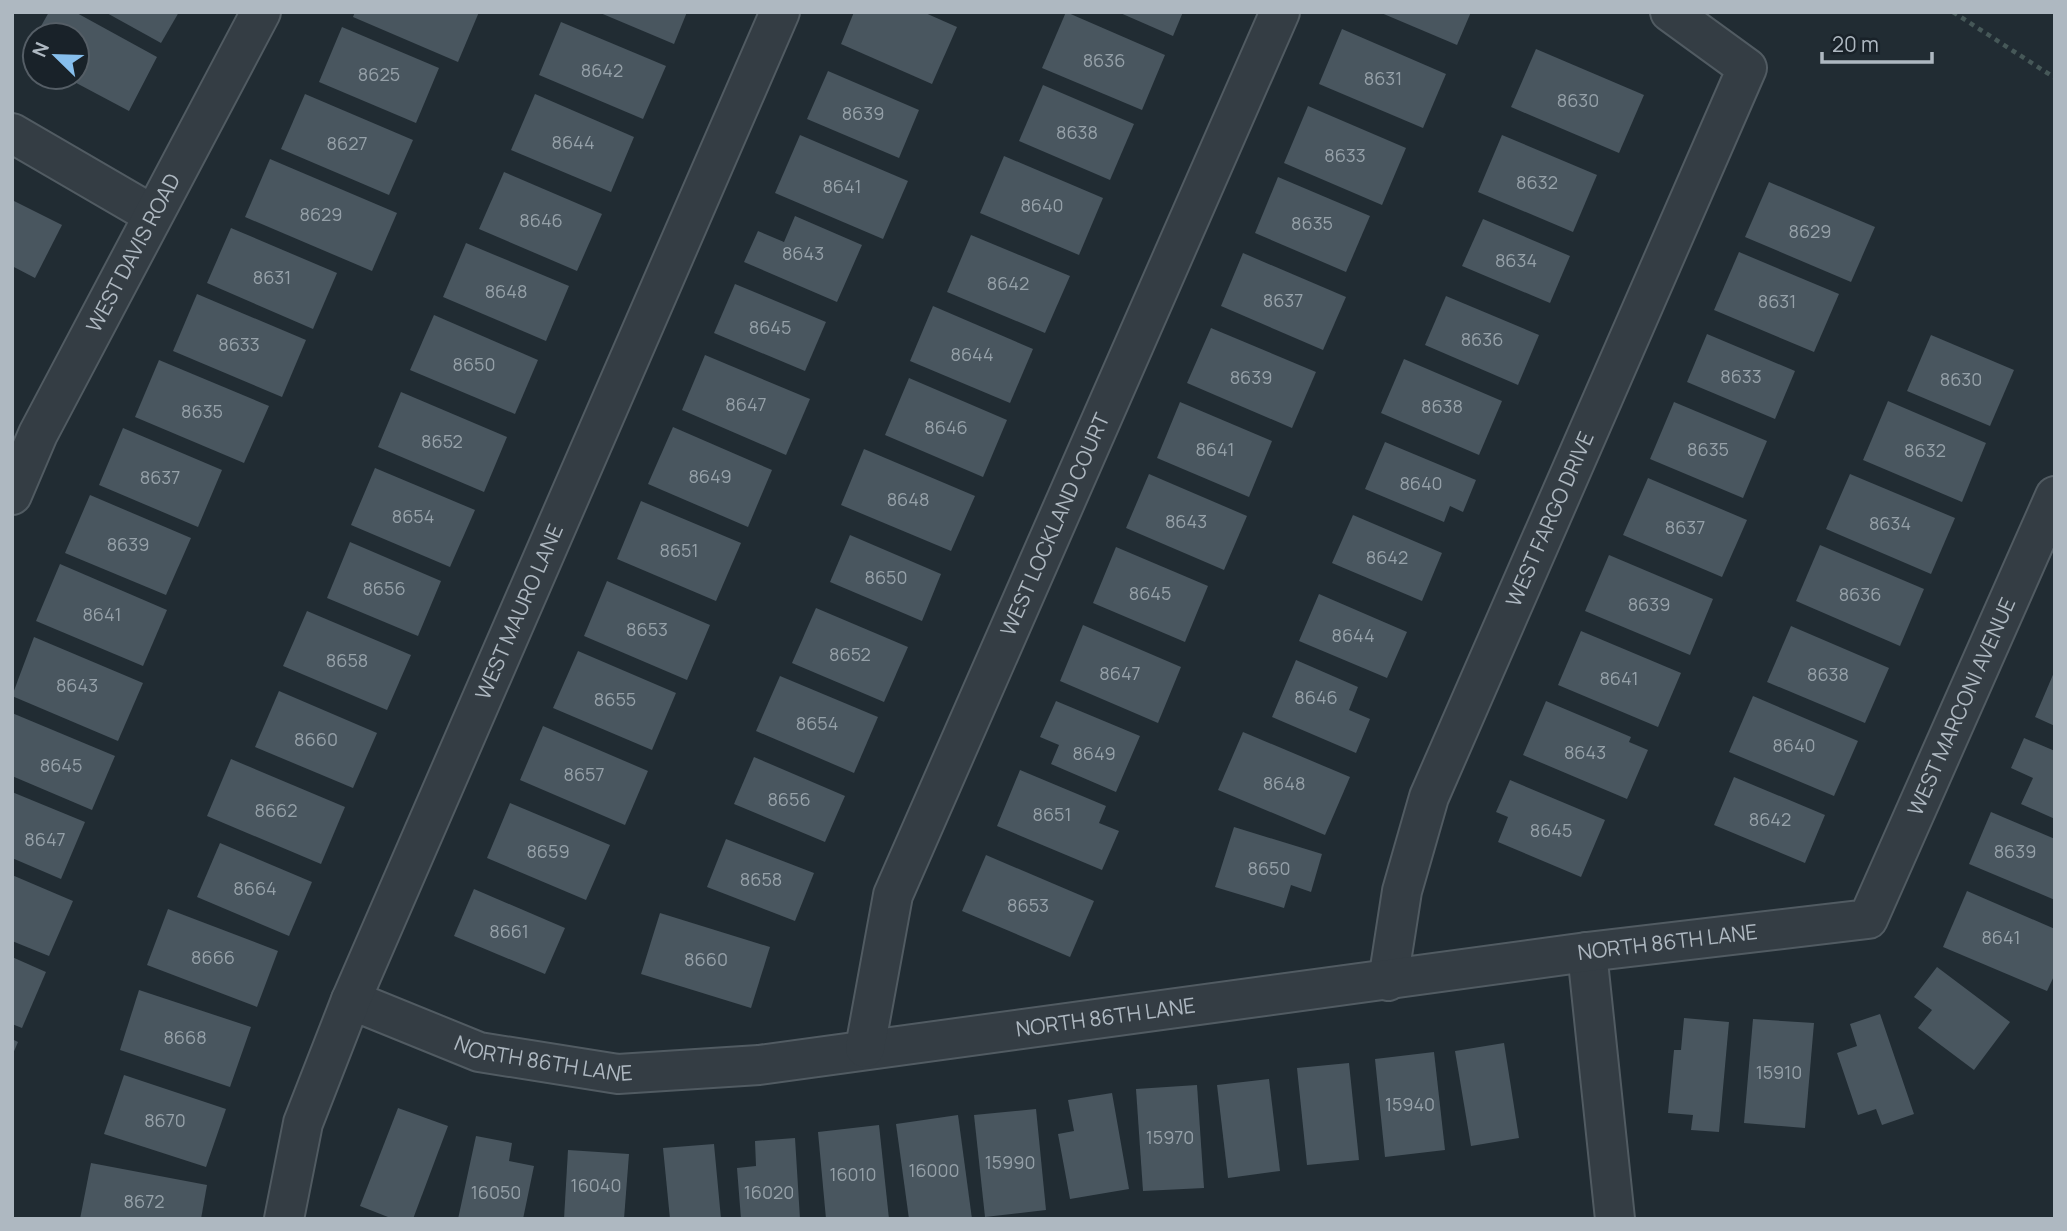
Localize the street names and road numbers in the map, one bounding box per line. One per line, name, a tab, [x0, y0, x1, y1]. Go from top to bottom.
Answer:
street label: WEST DAVIS ROAD	[79, 168, 186, 337]
street label: WEST LOCKLAND COURT	[993, 408, 1116, 640]
street label: WEST FARGO DRIVE	[1499, 427, 1600, 611]
street label: WEST MAURO LANE	[468, 519, 569, 704]
street label: WEST MARCONI AVENUE	[1901, 593, 2021, 820]
street label: NORTH 86TH LANE	[1576, 917, 1759, 966]
street label: NORTH 86TH LANE	[1014, 991, 1197, 1043]
street label: NORTH 86TH LANE	[450, 1029, 633, 1087]

